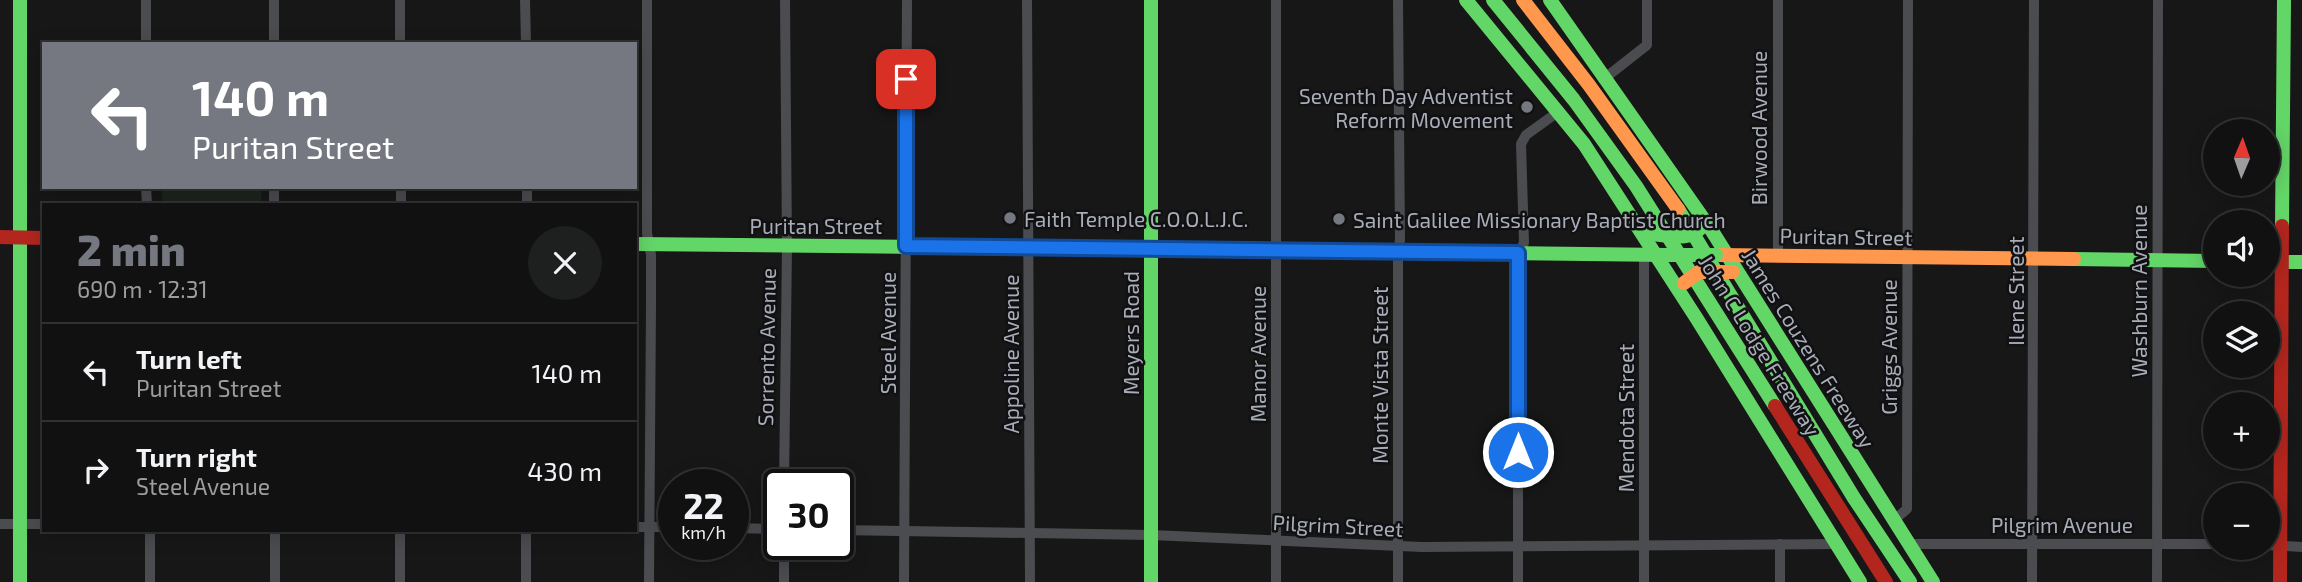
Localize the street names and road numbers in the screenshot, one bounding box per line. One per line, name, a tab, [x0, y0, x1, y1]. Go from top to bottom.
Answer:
street label: Birwood Avenue	[1746, 51, 1771, 205]
street label: Washburn Avenue	[2126, 204, 2151, 378]
street label: Puritan Street	[750, 213, 882, 238]
street label: Puritan Street	[1779, 222, 1913, 250]
street label: Ilene Street	[2003, 236, 2028, 346]
street label: James Couzens Freeway	[1737, 244, 1881, 452]
street label: John C Lodge Freeway	[1694, 250, 1826, 440]
street label: Sorrento Avenue	[752, 268, 780, 426]
street label: Meyers Road	[1118, 271, 1143, 395]
street label: Steel Avenue	[875, 272, 900, 394]
street label: Appoline Avenue	[998, 275, 1023, 433]
street label: Griggs Avenue	[1876, 279, 1901, 415]
street label: Manor Avenue	[1245, 286, 1270, 422]
street label: Monte Vista Street	[1367, 286, 1392, 464]
street label: Mendota Street	[1613, 344, 1638, 492]
street label: Pilgrim Street	[1272, 509, 1404, 541]
street label: Pilgrim Avenue	[1991, 512, 2133, 537]

